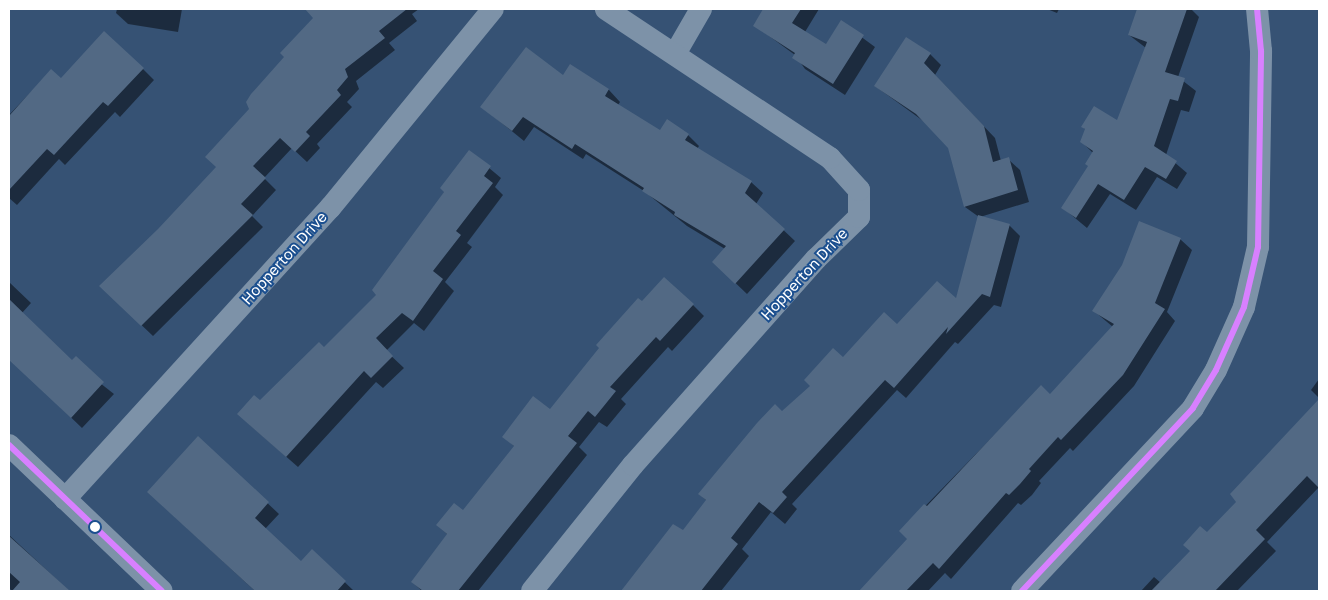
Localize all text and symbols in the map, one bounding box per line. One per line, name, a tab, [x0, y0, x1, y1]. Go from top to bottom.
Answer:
street label: Hopperton Drive	[238, 208, 330, 308]
street label: Hopperton Drive	[757, 224, 851, 324]
unlabelled marker	[90, 522, 100, 532]

